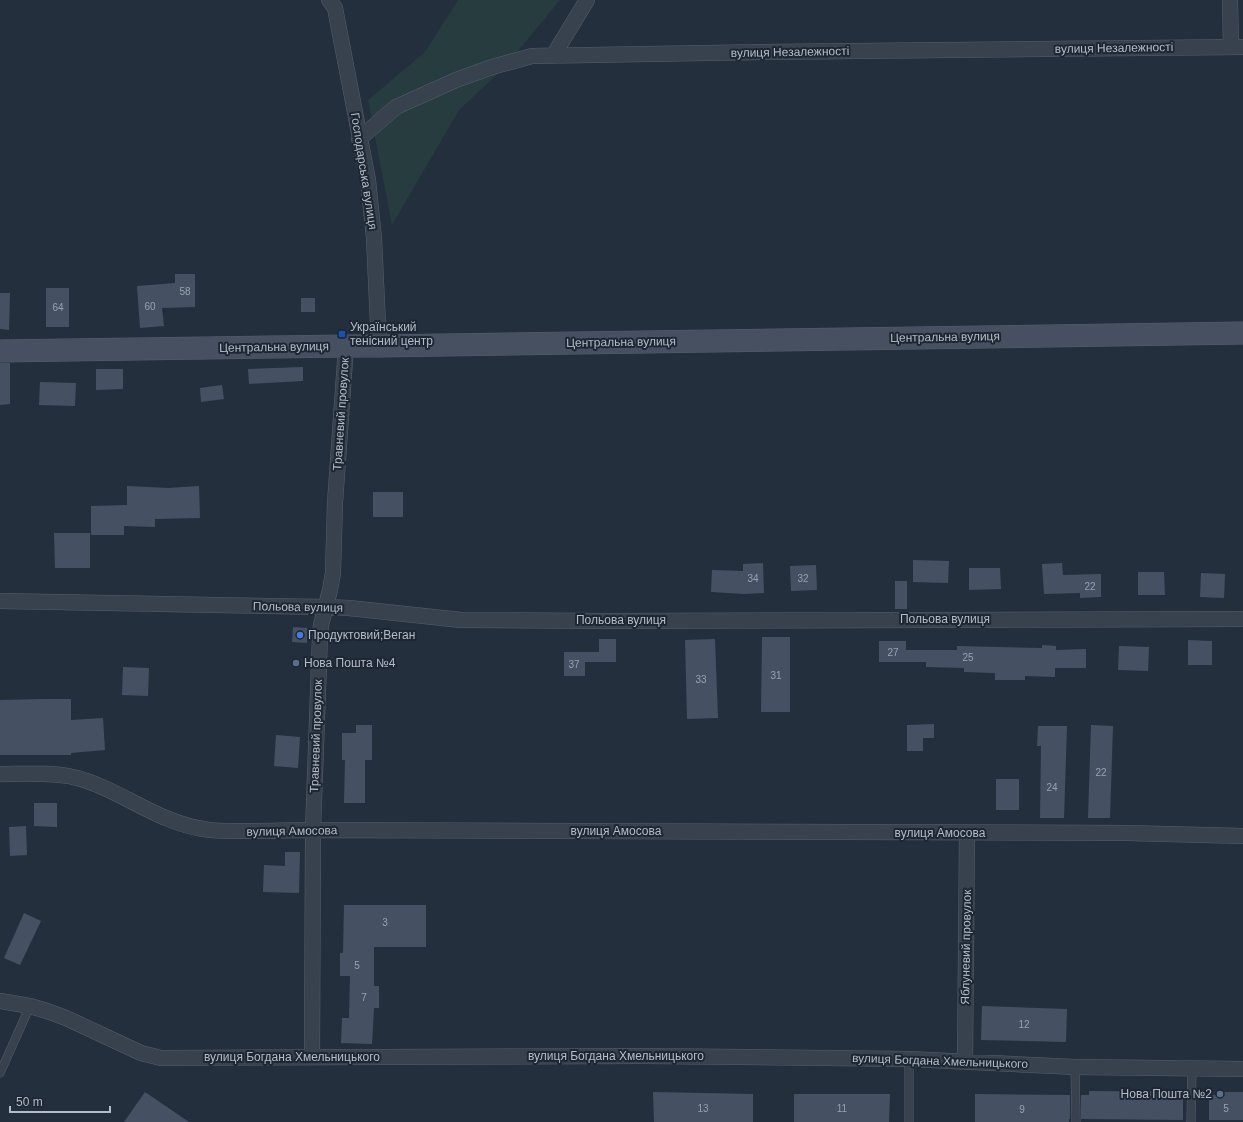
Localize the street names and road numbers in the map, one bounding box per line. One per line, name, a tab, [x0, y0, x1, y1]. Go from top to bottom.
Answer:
street label: вулиця Незалежності	[1055, 40, 1173, 56]
street label: вулиця Незалежності	[731, 44, 849, 60]
street label: Господарська вулиця	[348, 111, 380, 231]
street label: Центральна вулиця	[890, 329, 1000, 345]
street label: Центральна вулиця	[566, 334, 676, 350]
street label: Центральна вулиця	[219, 339, 329, 355]
street label: Травневий провулок	[330, 356, 352, 471]
street label: Польова вулиця	[253, 599, 343, 615]
street label: Польова вулиця	[900, 612, 990, 626]
street label: Польова вулиця	[576, 613, 666, 627]
street label: Травневий провулок	[307, 678, 325, 793]
street label: вулиця Амосова	[246, 823, 338, 839]
street label: вулиця Амосова	[571, 824, 662, 838]
street label: вулиця Амосова	[895, 826, 986, 840]
street label: Яблуневий провулок	[958, 889, 974, 1005]
street label: вулиця Богдана Хмельницького	[528, 1049, 704, 1063]
street label: вулиця Богдана Хмельницького	[204, 1050, 380, 1064]
street label: вулиця Богдана Хмельницького	[852, 1051, 1029, 1071]

